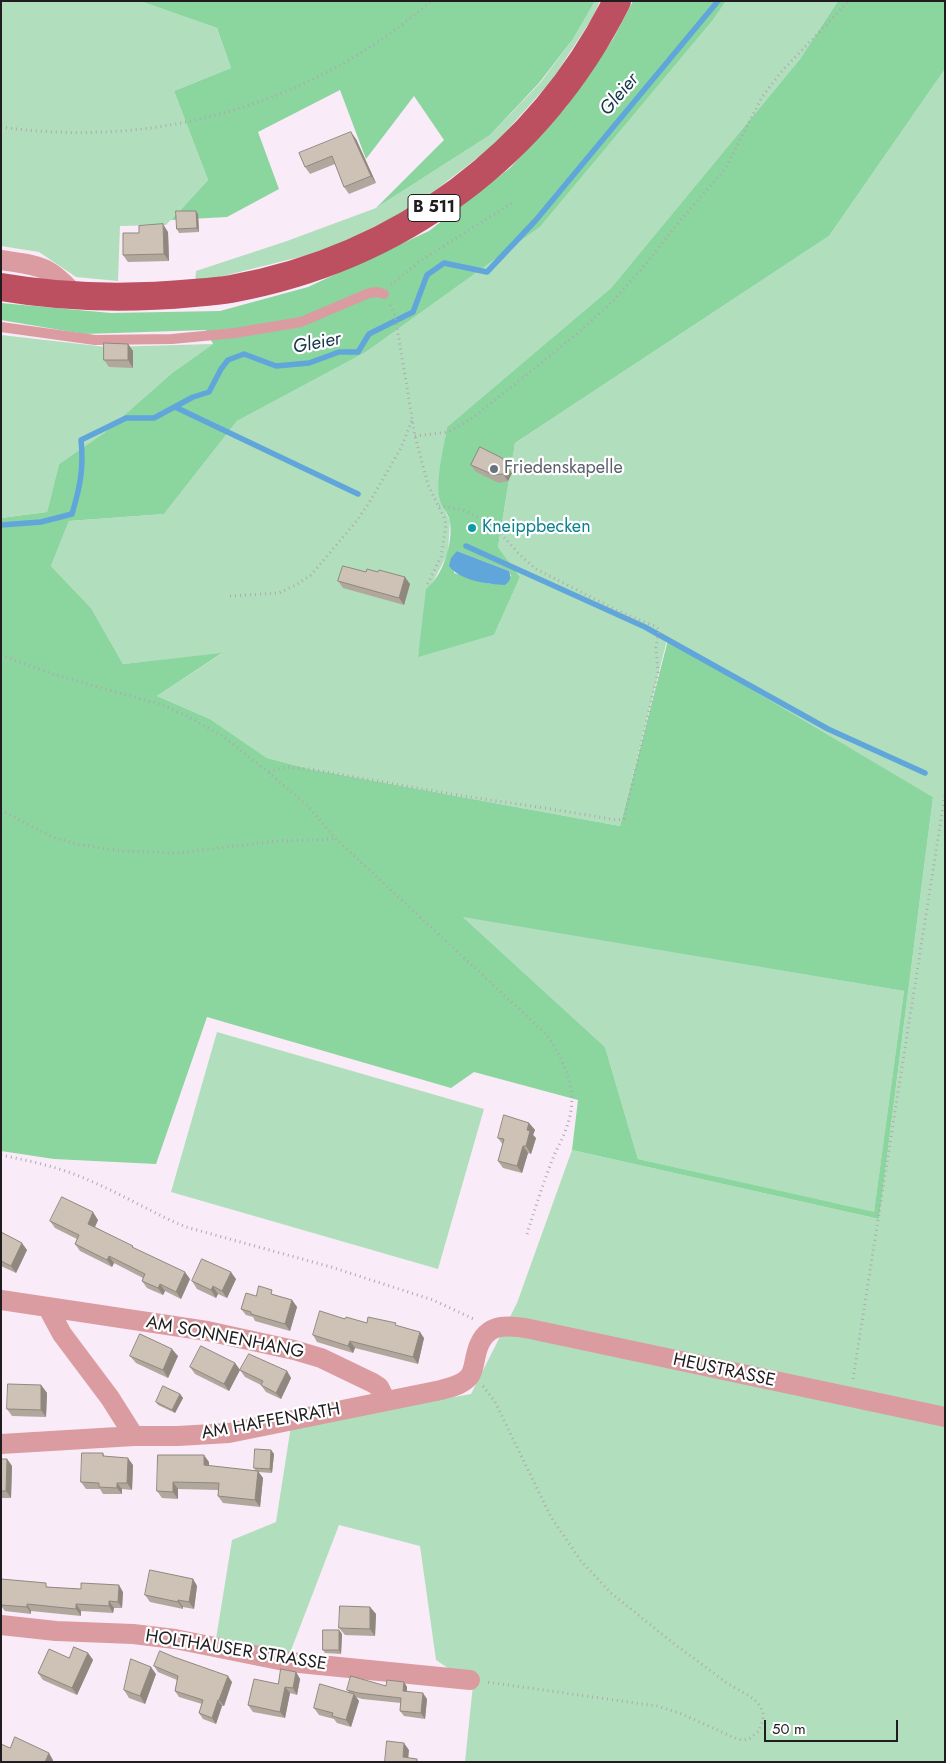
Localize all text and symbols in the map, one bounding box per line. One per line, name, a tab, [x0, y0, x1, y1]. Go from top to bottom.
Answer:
water label: Gleier	[596, 69, 644, 121]
road number: B 511	[408, 194, 460, 222]
water label: Gleier	[291, 328, 343, 360]
place label: Friedenskapelle	[504, 458, 623, 480]
marker: Friedenskapelle	[488, 463, 500, 475]
place label: Kneippbecken	[482, 517, 591, 539]
marker: Kneippbecken	[466, 522, 478, 534]
street label: AM SONNENHANG	[144, 1312, 306, 1364]
street label: HEUSTRASSE	[671, 1350, 777, 1392]
street label: AM HAFFENRATH	[200, 1399, 342, 1445]
street label: HOLTHAUSER STRASSE	[144, 1626, 328, 1676]
scale bar	[766, 1710, 900, 1742]
text: 50 m	[772, 1718, 806, 1740]

